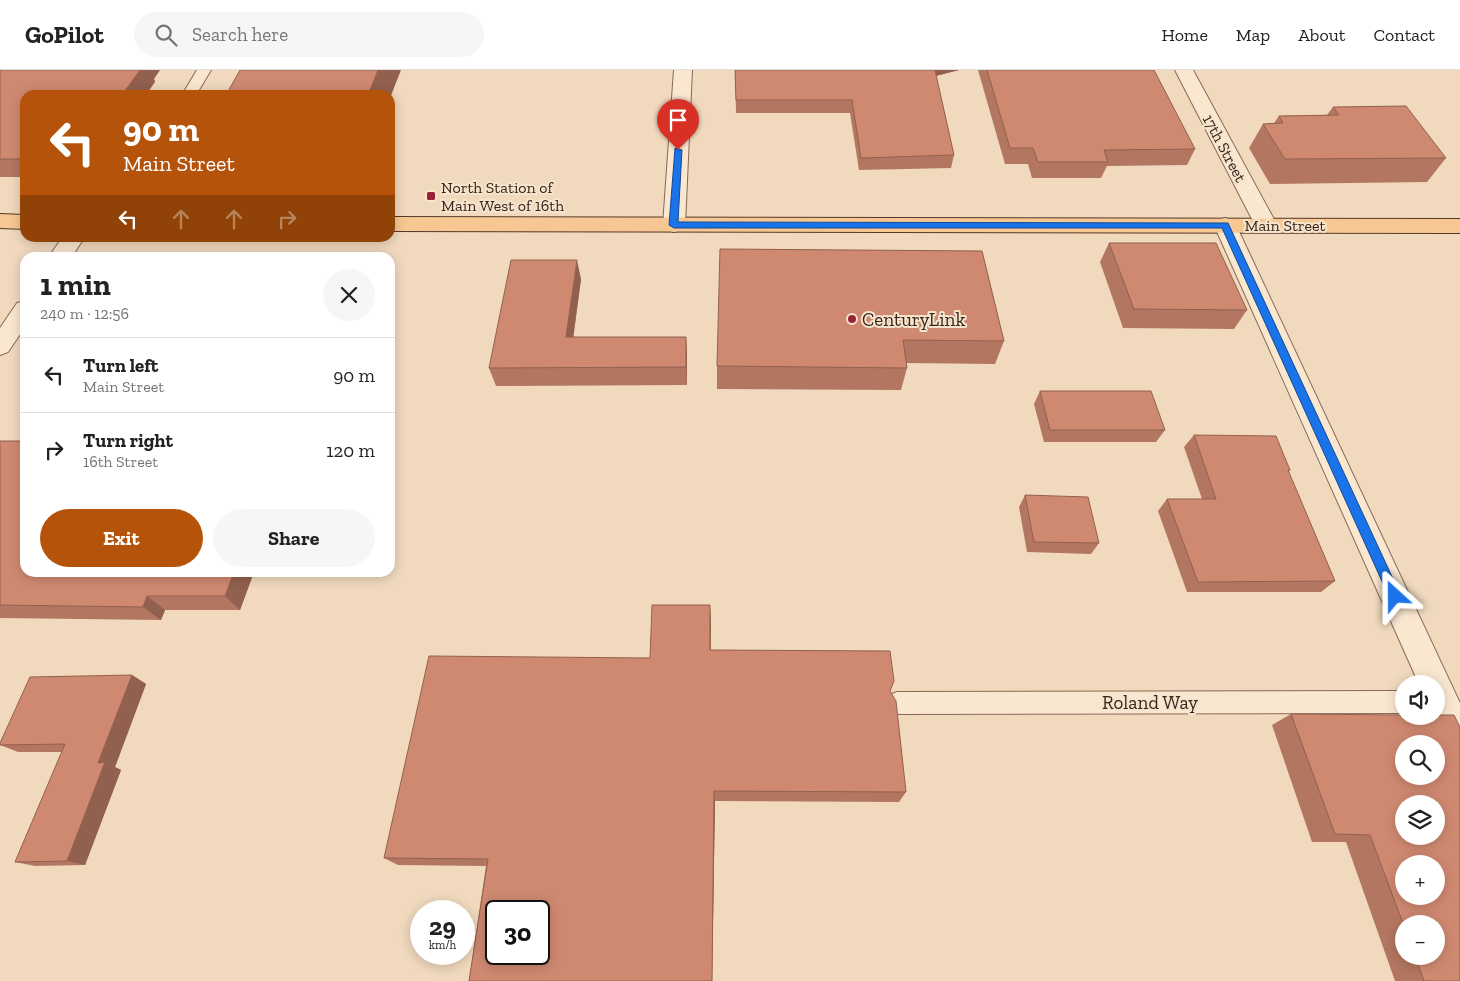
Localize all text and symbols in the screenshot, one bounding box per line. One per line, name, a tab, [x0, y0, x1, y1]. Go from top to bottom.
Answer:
search box	[134, 12, 484, 57]
text: GoPilot	[25, 20, 104, 49]
icon: search	[152, 21, 180, 49]
text: Search here	[192, 23, 288, 46]
text: Home	[1161, 24, 1208, 46]
text: Map	[1236, 24, 1270, 46]
text: About	[1298, 24, 1345, 46]
text: Contact	[1373, 24, 1435, 46]
pin	[657, 99, 699, 150]
icon: arrive	[664, 106, 692, 134]
text: 90 m	[123, 108, 199, 150]
icon: left	[40, 110, 105, 175]
street label: 17th Street	[1199, 111, 1250, 185]
text: Main Street	[123, 150, 235, 177]
place label: North Station of Main West of 16th	[441, 178, 564, 215]
marker: North Station of Main West of 16th	[425, 190, 437, 202]
icon: left	[114, 205, 142, 233]
icon: ahead	[167, 205, 195, 233]
icon: ahead	[220, 205, 248, 233]
icon: right	[273, 205, 301, 233]
street label: Main Street	[1244, 216, 1326, 235]
text: 1 min	[40, 267, 111, 303]
button: close	[323, 269, 375, 321]
text: 240 m · 12:56	[40, 304, 129, 323]
place label: CenturyLink	[862, 308, 965, 331]
marker: CenturyLink	[846, 313, 858, 325]
text: Turn left	[83, 354, 158, 377]
icon: left	[40, 361, 68, 389]
text: 90 m	[333, 364, 375, 387]
text: Main Street	[83, 377, 164, 396]
text: Turn right	[83, 429, 173, 452]
icon: right	[40, 436, 68, 464]
text: 120 m	[326, 439, 375, 462]
text: 16th Street	[83, 452, 158, 471]
button: Exit	[40, 509, 203, 567]
button: Share	[213, 509, 375, 567]
position arrow	[1368, 569, 1420, 621]
map controls	[1395, 675, 1445, 965]
button: sound	[1395, 675, 1445, 725]
street label: Roland Way	[1102, 691, 1198, 714]
button: search	[1395, 735, 1445, 785]
button: layers	[1395, 795, 1445, 845]
button: +	[1395, 855, 1445, 905]
speed limit sign: 30	[485, 900, 550, 965]
text: 29	[429, 911, 456, 941]
button: −	[1395, 915, 1445, 965]
text: km/h	[429, 938, 456, 952]

